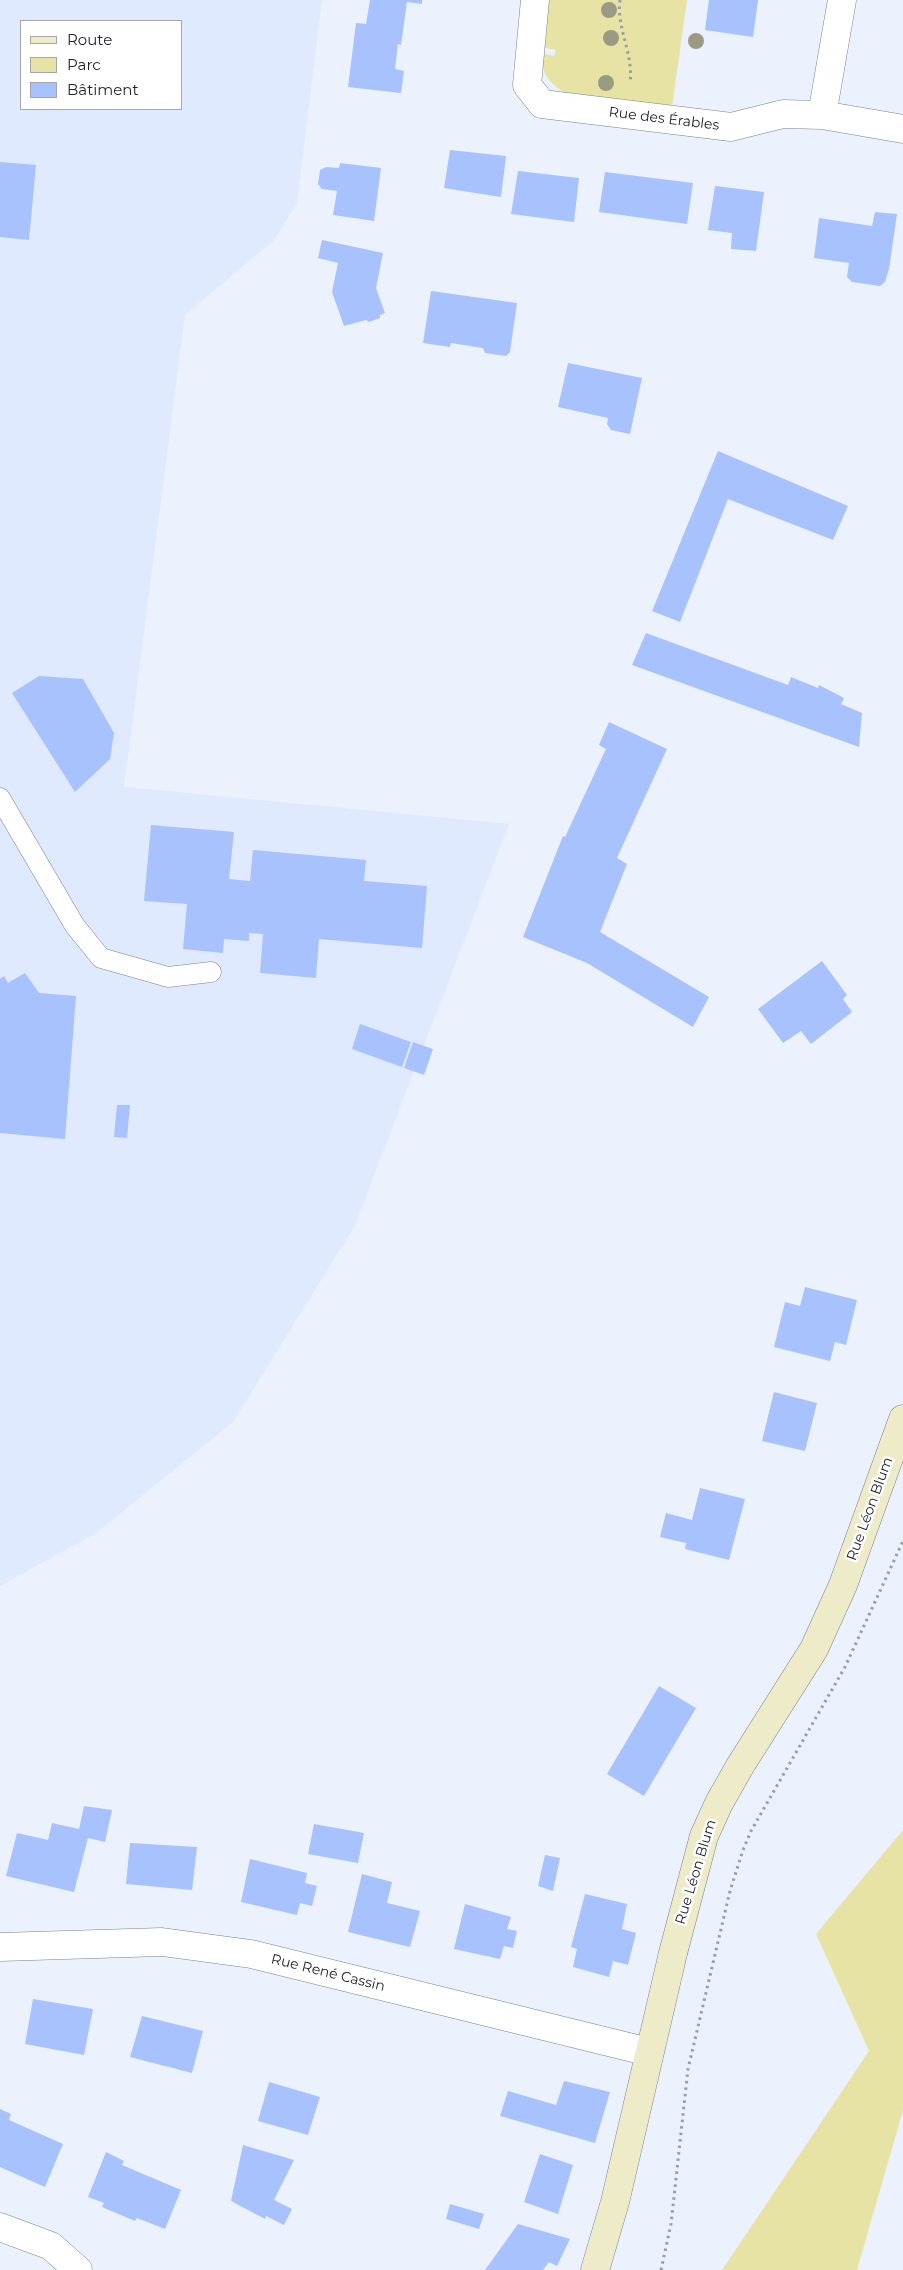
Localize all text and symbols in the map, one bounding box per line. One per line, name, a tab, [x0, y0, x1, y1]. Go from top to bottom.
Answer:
legend	[20, 20, 182, 110]
text: Route	[67, 30, 112, 49]
text: Parc	[67, 55, 101, 74]
text: Bâtiment	[67, 80, 139, 99]
street label: Rue des Érables	[608, 104, 720, 134]
street label: Rue Léon Blum	[844, 1455, 896, 1563]
street label: Rue Léon Blum	[672, 1818, 720, 1926]
street label: Rue René Cassin	[269, 1951, 387, 1995]

